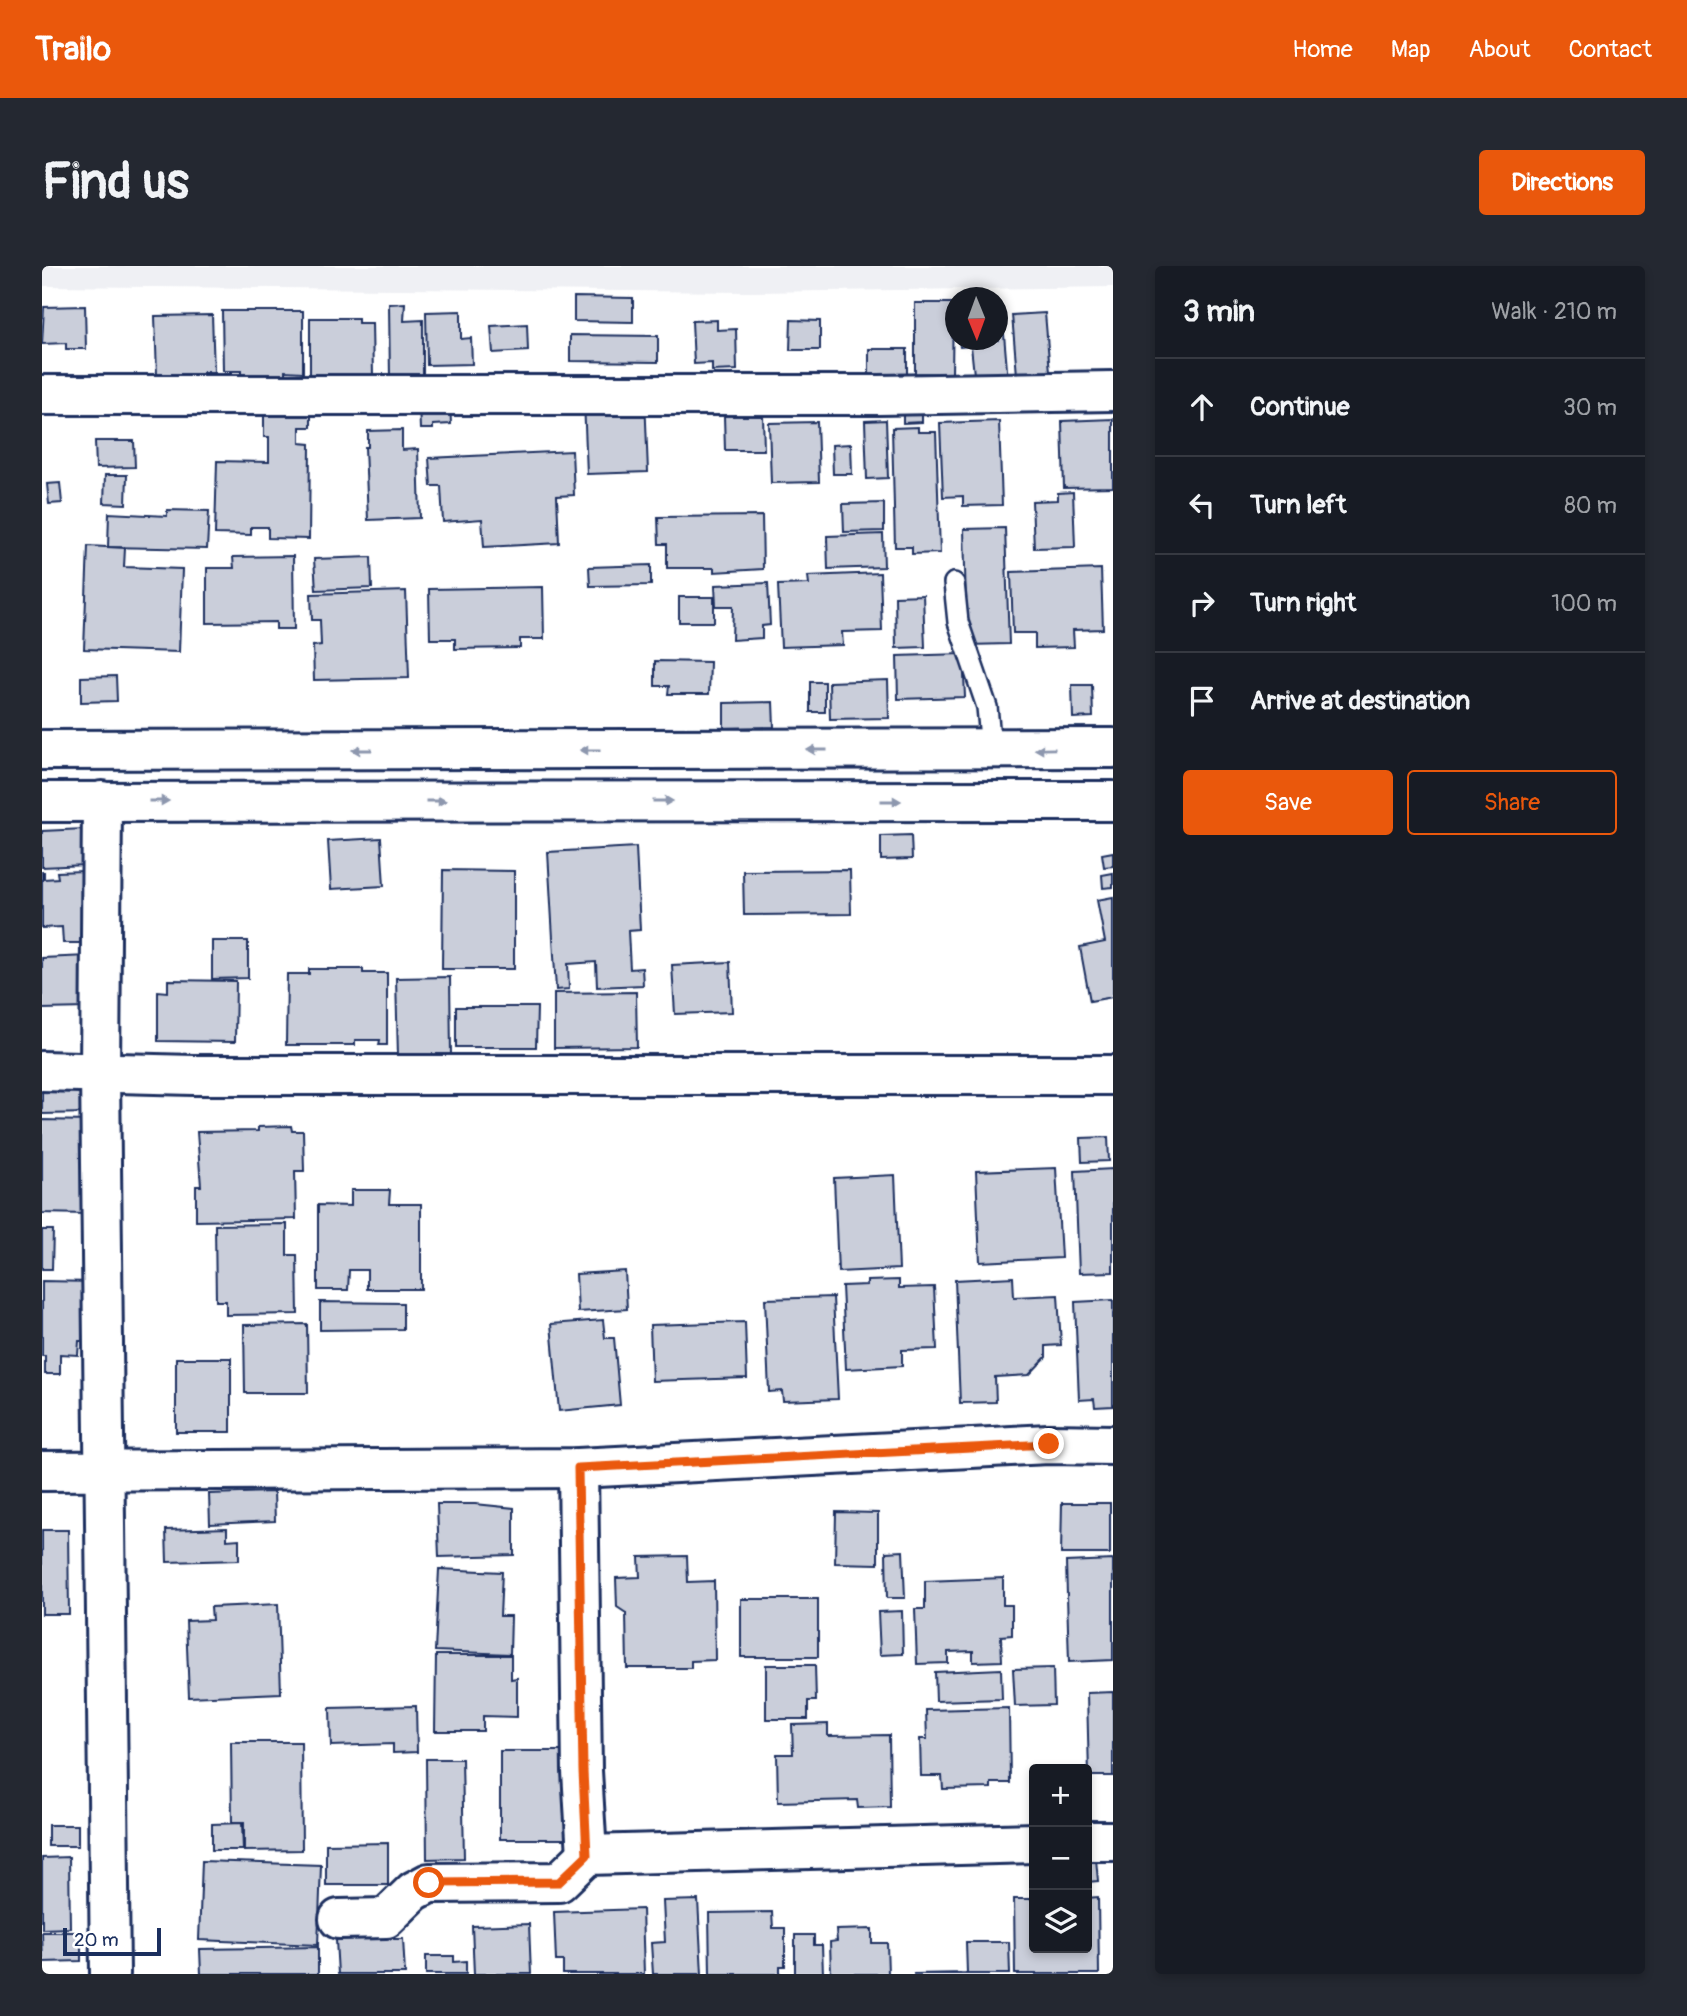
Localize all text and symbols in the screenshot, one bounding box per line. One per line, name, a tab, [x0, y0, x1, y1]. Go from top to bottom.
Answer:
text: Trailo	[35, 29, 111, 70]
text: Home	[1292, 35, 1353, 64]
text: Map	[1391, 35, 1431, 64]
text: About	[1469, 35, 1531, 64]
text: Contact	[1569, 35, 1652, 64]
button: Directions	[1479, 150, 1645, 215]
text: Find us	[42, 152, 189, 213]
north arrow	[945, 287, 1008, 350]
text: 3 min	[1183, 293, 1255, 330]
text: Walk · 210 m	[1491, 297, 1617, 326]
icon: ahead	[1183, 388, 1221, 426]
text: Continue	[1250, 391, 1350, 423]
text: 30 m	[1563, 393, 1617, 422]
icon: left	[1183, 486, 1221, 524]
text: Turn left	[1250, 489, 1346, 521]
text: 80 m	[1564, 491, 1617, 520]
icon: right	[1183, 584, 1221, 622]
text: Turn right	[1250, 587, 1356, 619]
text: 100 m	[1551, 589, 1617, 618]
icon: arrive	[1183, 682, 1221, 720]
text: Arrive at destination	[1250, 685, 1470, 717]
one-way arrow	[1034, 743, 1056, 754]
one-way arrow	[351, 744, 373, 756]
one-way arrow	[579, 744, 601, 756]
one-way arrow	[806, 744, 828, 756]
button: Save	[1183, 770, 1393, 835]
button: Share	[1407, 770, 1617, 835]
one-way arrow	[148, 795, 170, 807]
one-way arrow	[425, 795, 447, 807]
one-way arrow	[652, 795, 674, 807]
one-way arrow	[880, 795, 902, 807]
route end	[1033, 1428, 1064, 1459]
map controls	[1029, 1764, 1092, 1953]
button: +	[1029, 1764, 1092, 1827]
button: −	[1029, 1827, 1092, 1890]
route start	[413, 1867, 444, 1898]
button: layers	[1029, 1890, 1092, 1953]
scale bar	[63, 1925, 161, 1957]
text: 20 m	[74, 1928, 119, 1952]

